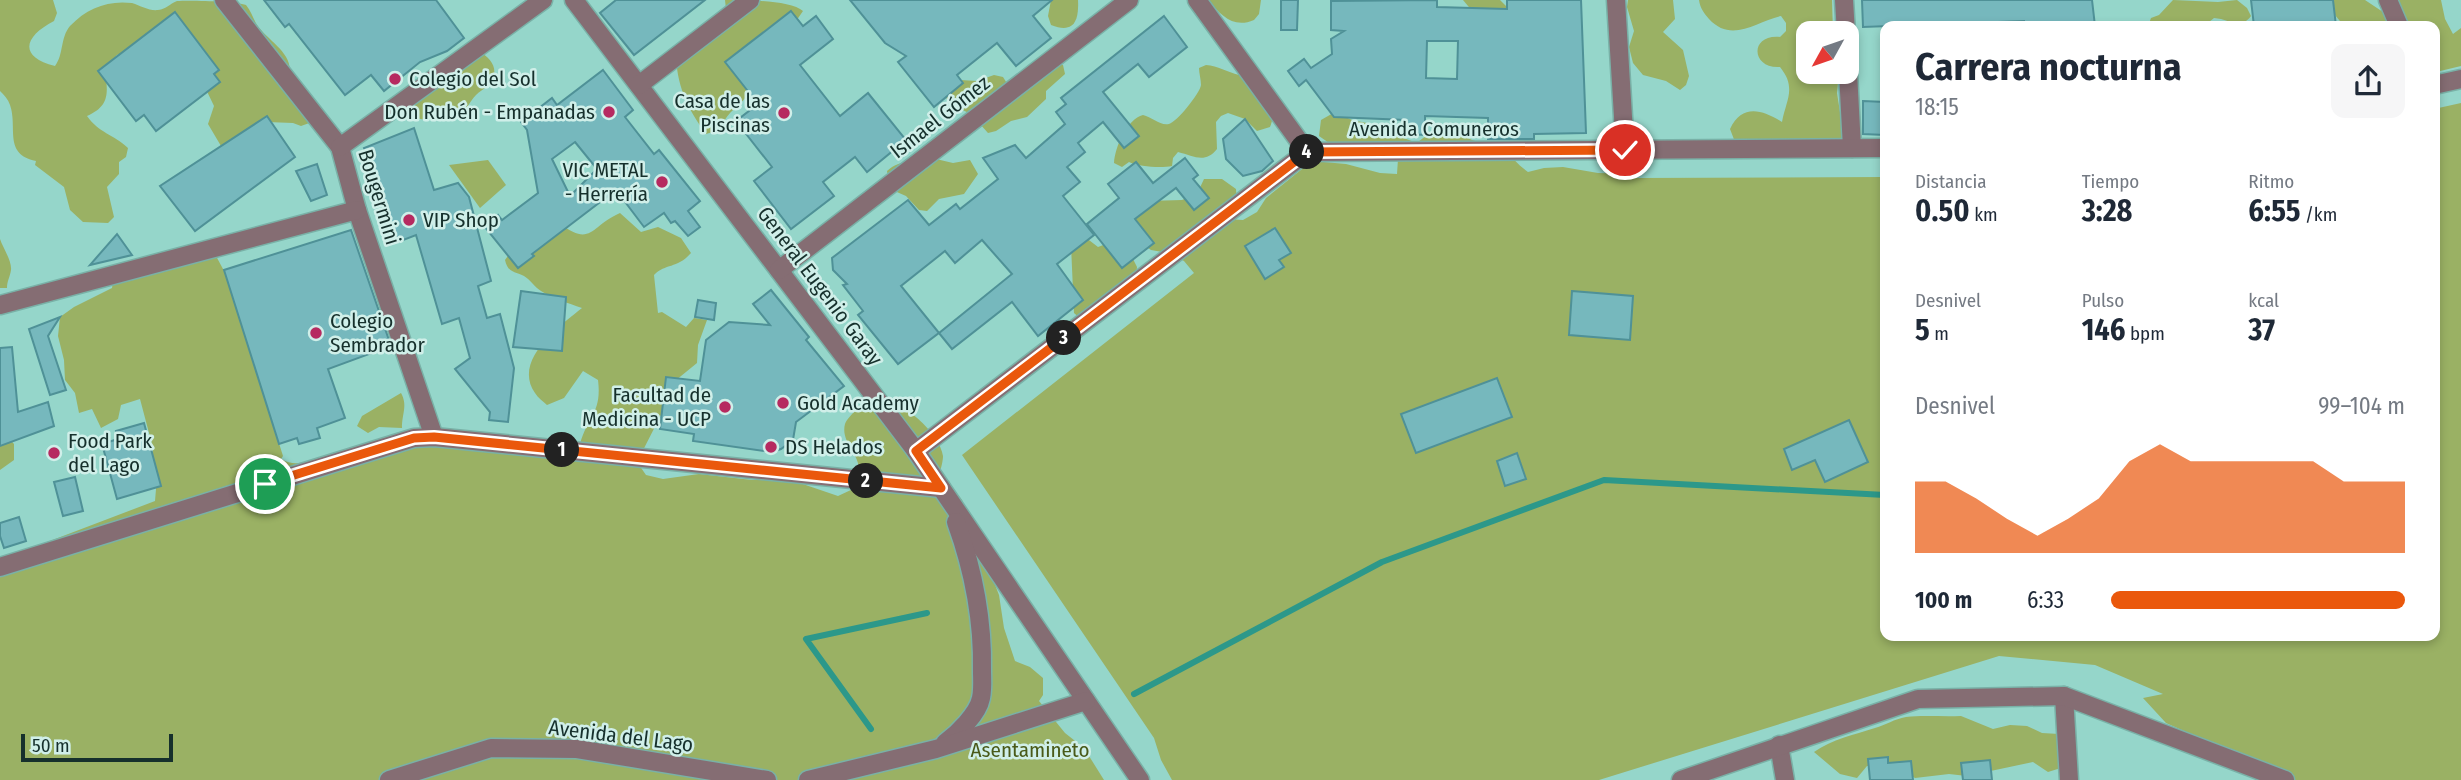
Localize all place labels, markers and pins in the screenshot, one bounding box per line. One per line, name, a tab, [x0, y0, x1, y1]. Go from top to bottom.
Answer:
place label: Colegio del Sol	[409, 66, 537, 92]
marker: Colegio del Sol	[387, 71, 403, 87]
place label: Casa de las Piscinas	[674, 88, 770, 138]
place label: Don Rubén - Empanadas	[384, 99, 595, 125]
marker: Don Rubén - Empanadas	[601, 104, 617, 120]
marker: Casa de las Piscinas	[776, 105, 792, 121]
pin	[1595, 120, 1655, 180]
pin: 4	[1290, 134, 1324, 170]
place label: VIC METAL - Herrería	[562, 157, 649, 207]
marker: VIC METAL - Herrería	[654, 174, 670, 190]
place label: VIP Shop	[423, 207, 499, 233]
marker: VIP Shop	[401, 212, 417, 228]
place label: Colegio Sembrador	[330, 308, 425, 358]
pin: 3	[1046, 320, 1082, 356]
marker: Colegio Sembrador	[308, 325, 324, 341]
place label: Facultad de Medicina - UCP	[582, 382, 711, 432]
place label: Gold Academy	[797, 390, 919, 416]
marker: Gold Academy	[775, 395, 791, 411]
marker: Facultad de Medicina - UCP	[717, 399, 733, 415]
place label: Food Park del Lago	[68, 428, 152, 478]
pin: 1	[544, 433, 580, 468]
place label: DS Helados	[785, 434, 883, 460]
marker: DS Helados	[763, 439, 779, 455]
marker: Food Park del Lago	[46, 445, 62, 461]
pin	[235, 454, 295, 514]
pin: 2	[848, 463, 884, 498]

